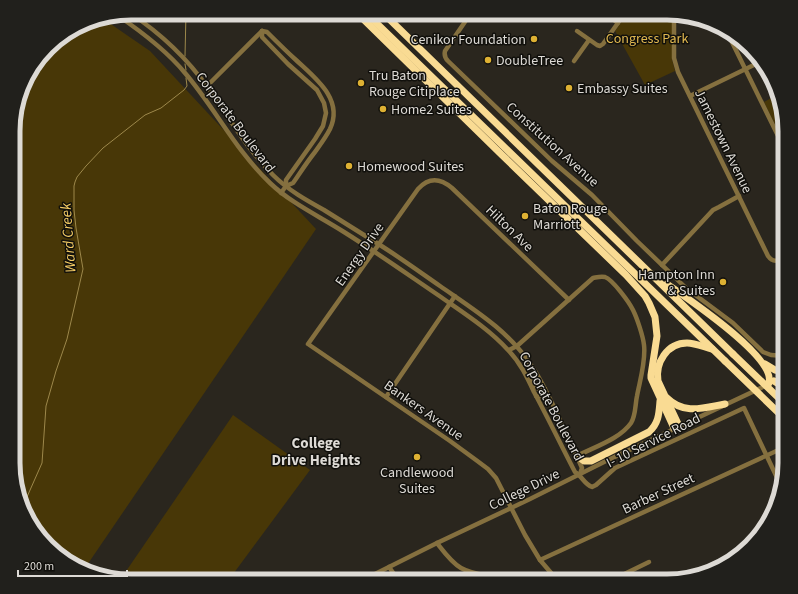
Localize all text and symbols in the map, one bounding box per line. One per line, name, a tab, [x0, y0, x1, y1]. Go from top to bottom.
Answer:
park label: Congress Park	[606, 29, 688, 49]
place label: Cenikor Foundation	[410, 30, 526, 50]
marker: Cenikor Foundation	[529, 34, 539, 44]
place label: DoubleTree	[496, 51, 563, 71]
marker: DoubleTree	[483, 55, 493, 65]
place label: Tru Baton Rouge Citiplace	[369, 66, 460, 102]
street label: Corporate Boulevard	[191, 68, 280, 177]
marker: Tru Baton Rouge Citiplace	[356, 78, 366, 88]
place label: Embassy Suites	[577, 79, 668, 99]
marker: Embassy Suites	[564, 83, 574, 93]
street label: Jamestown Avenue	[689, 86, 757, 197]
street label: Constitution Avenue	[502, 98, 603, 192]
place label: Home2 Suites	[391, 100, 472, 120]
marker: Home2 Suites	[378, 104, 388, 114]
place label: Homewood Suites	[357, 157, 464, 177]
marker: Homewood Suites	[344, 161, 354, 171]
place label: Baton Rouge Marriott	[533, 199, 608, 235]
water label: Ward Creek	[56, 201, 81, 274]
street label: Hilton Ave	[481, 201, 538, 257]
marker: Baton Rouge Marriott	[520, 211, 530, 221]
street label: Energy Drive	[331, 219, 389, 290]
place label: Hampton Inn & Suites	[638, 265, 715, 301]
marker: Hampton Inn & Suites	[718, 277, 728, 287]
street label: Corporate Boulevard	[514, 348, 588, 465]
street label: Bankers Avenue	[380, 376, 467, 446]
street label: I- 10 Service Road	[603, 409, 704, 473]
district label: College Drive Heights	[272, 433, 361, 471]
marker: Candlewood Suites	[412, 452, 422, 462]
place label: Candlewood Suites	[380, 463, 454, 499]
street label: College Drive	[486, 464, 563, 516]
street label: Barber Street	[619, 468, 698, 519]
scale bar	[18, 552, 127, 578]
text: 200 m	[24, 558, 54, 575]

